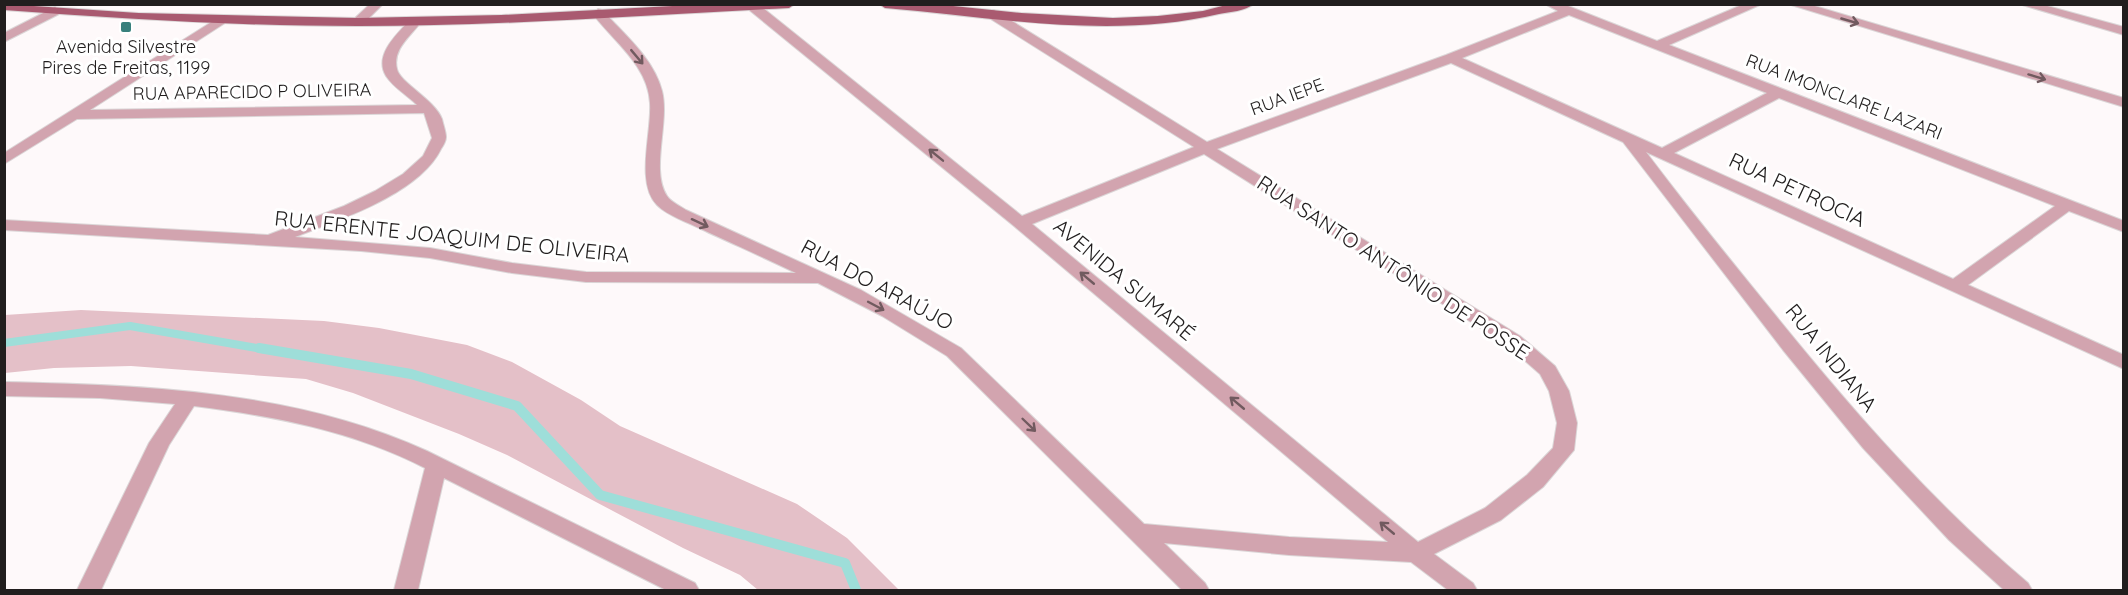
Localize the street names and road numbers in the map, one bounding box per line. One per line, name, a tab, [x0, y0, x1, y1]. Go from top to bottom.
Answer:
street label: RUA IMONCLARE LAZARI	[1743, 48, 1946, 145]
street label: RUA IEPE	[1247, 73, 1327, 120]
street label: RUA APARECIDO P OLIVEIRA	[133, 78, 372, 105]
street label: RUA PETROCIA	[1725, 146, 1870, 232]
street label: RUA SANTO ANTÔNIO DE POSSE	[1252, 169, 1535, 365]
street label: RUA ERENTE JOAQUIM DE OLIVEIRA	[273, 204, 631, 268]
street label: AVENIDA SUMARÉ	[1049, 213, 1200, 346]
street label: RUA DO ARAÚJO	[797, 233, 958, 335]
street label: RUA INDIANA	[1780, 298, 1883, 417]

